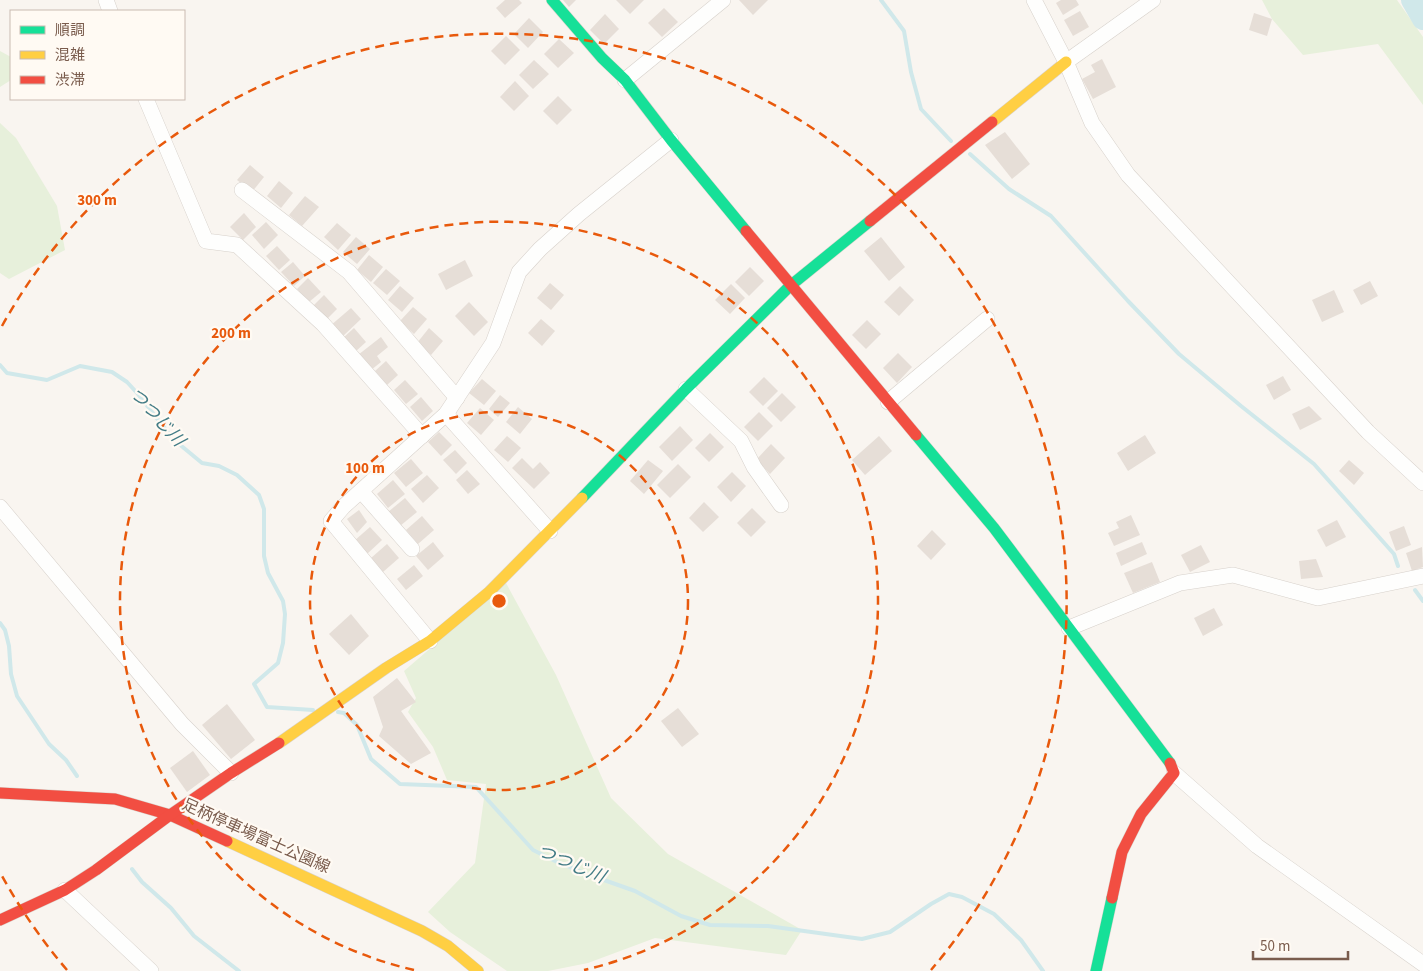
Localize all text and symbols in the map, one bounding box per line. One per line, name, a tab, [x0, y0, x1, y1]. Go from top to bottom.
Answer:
legend	[10, 10, 185, 100]
text: 順調	[55, 20, 85, 41]
text: 混雑	[55, 45, 85, 66]
text: 渋滞	[55, 70, 85, 91]
text: 300 m	[77, 190, 117, 211]
text: 200 m	[211, 323, 251, 344]
water label: つつじ川	[124, 382, 192, 454]
text: 100 m	[345, 458, 385, 479]
centre of rings	[490, 592, 508, 610]
street label: 足柄停車場富士公園線	[178, 793, 334, 879]
water label: つつじ川	[533, 838, 611, 890]
scale bar	[1253, 928, 1348, 960]
text: 50 m	[1260, 936, 1290, 957]

